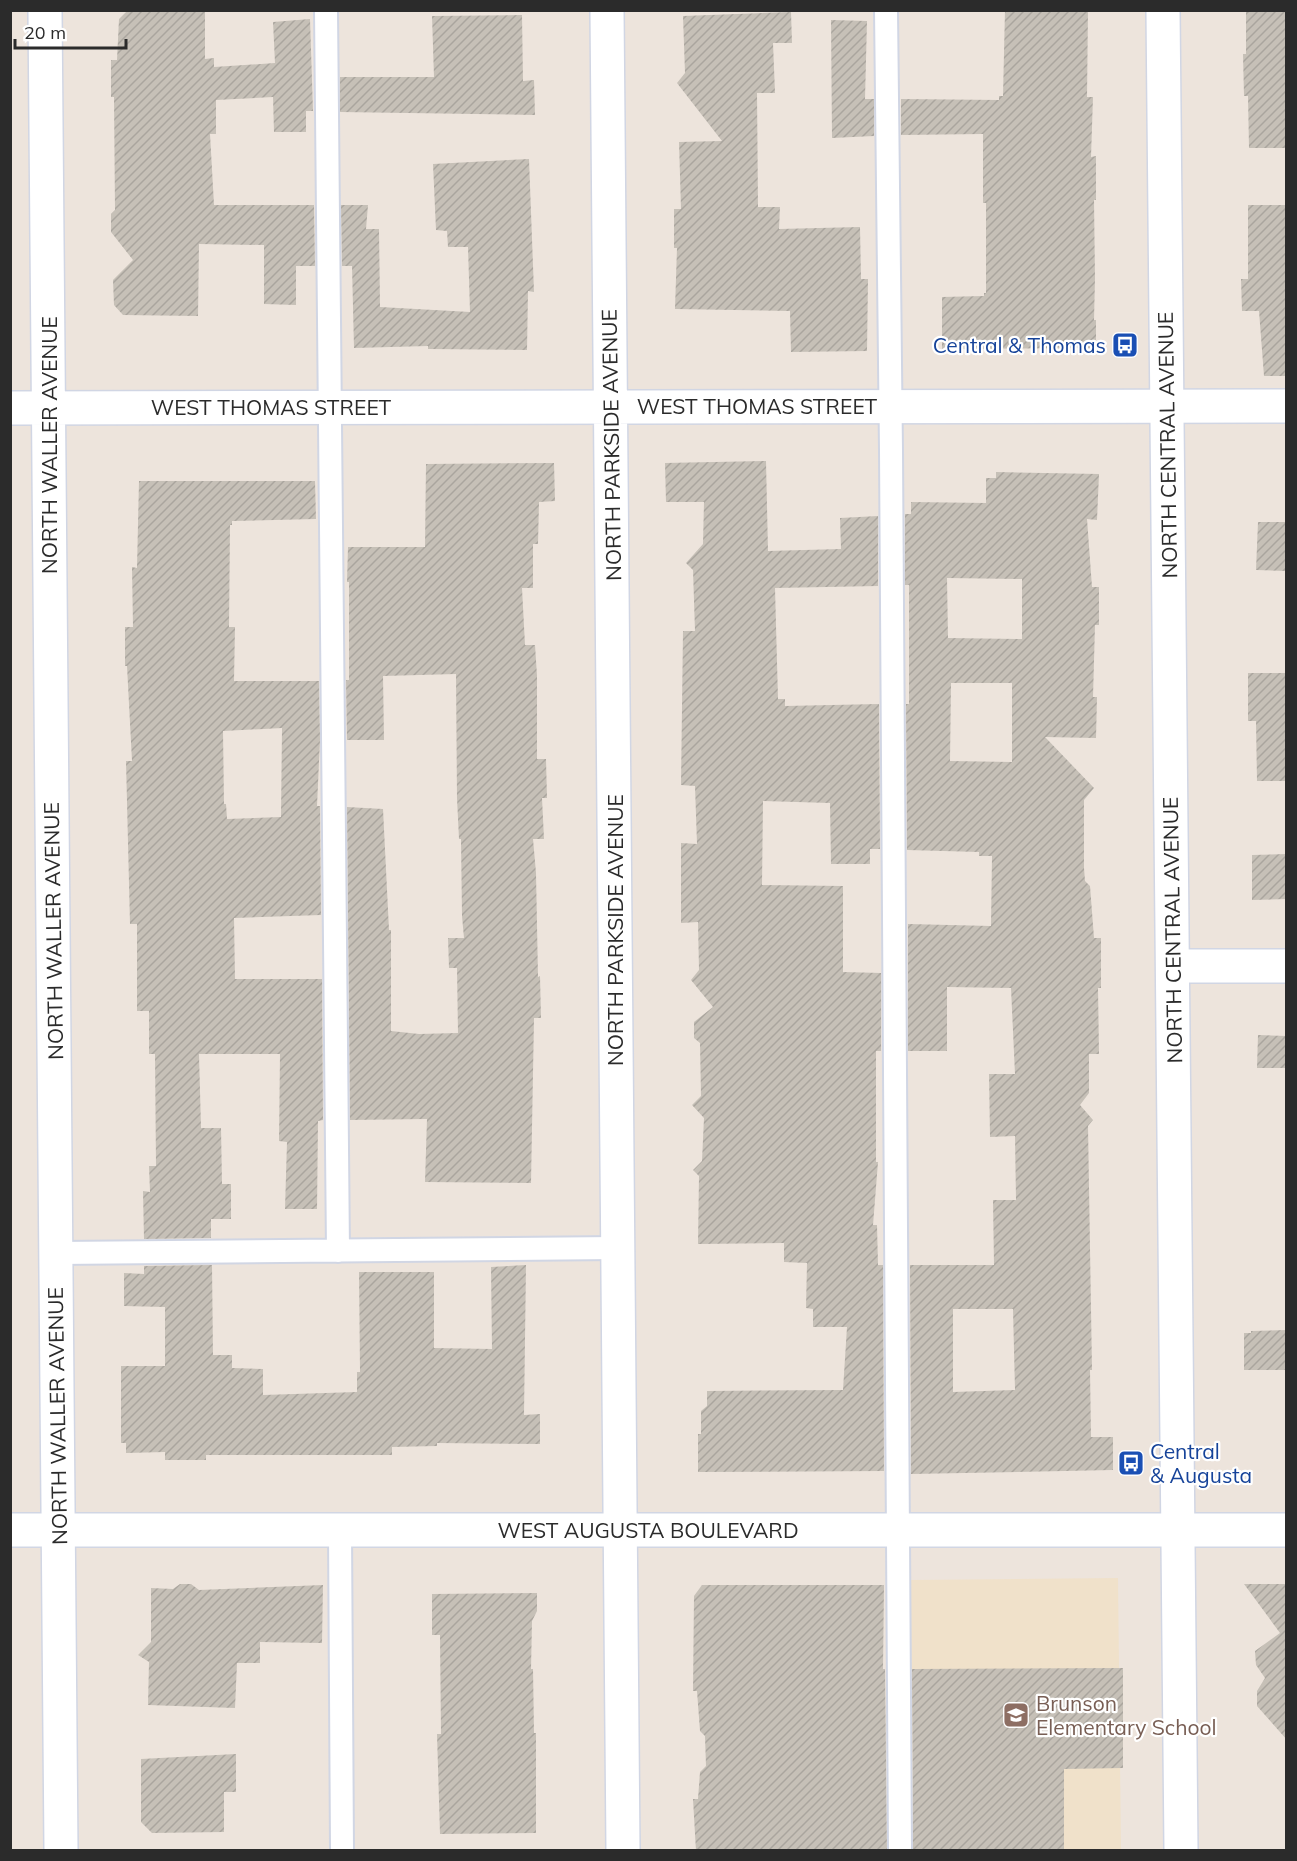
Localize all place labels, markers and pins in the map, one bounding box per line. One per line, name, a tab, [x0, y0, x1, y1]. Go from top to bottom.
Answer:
bus stop icon: Central & Thomas	[1110, 330, 1140, 360]
place label: Central & Thomas	[933, 332, 1106, 358]
place label: Central & Augusta	[1150, 1438, 1252, 1488]
bus stop icon: Central & Augusta	[1116, 1448, 1146, 1478]
place label: Brunson Elementary School	[1036, 1690, 1217, 1740]
school or university icon: Brunson Elementary School	[1001, 1700, 1031, 1730]

